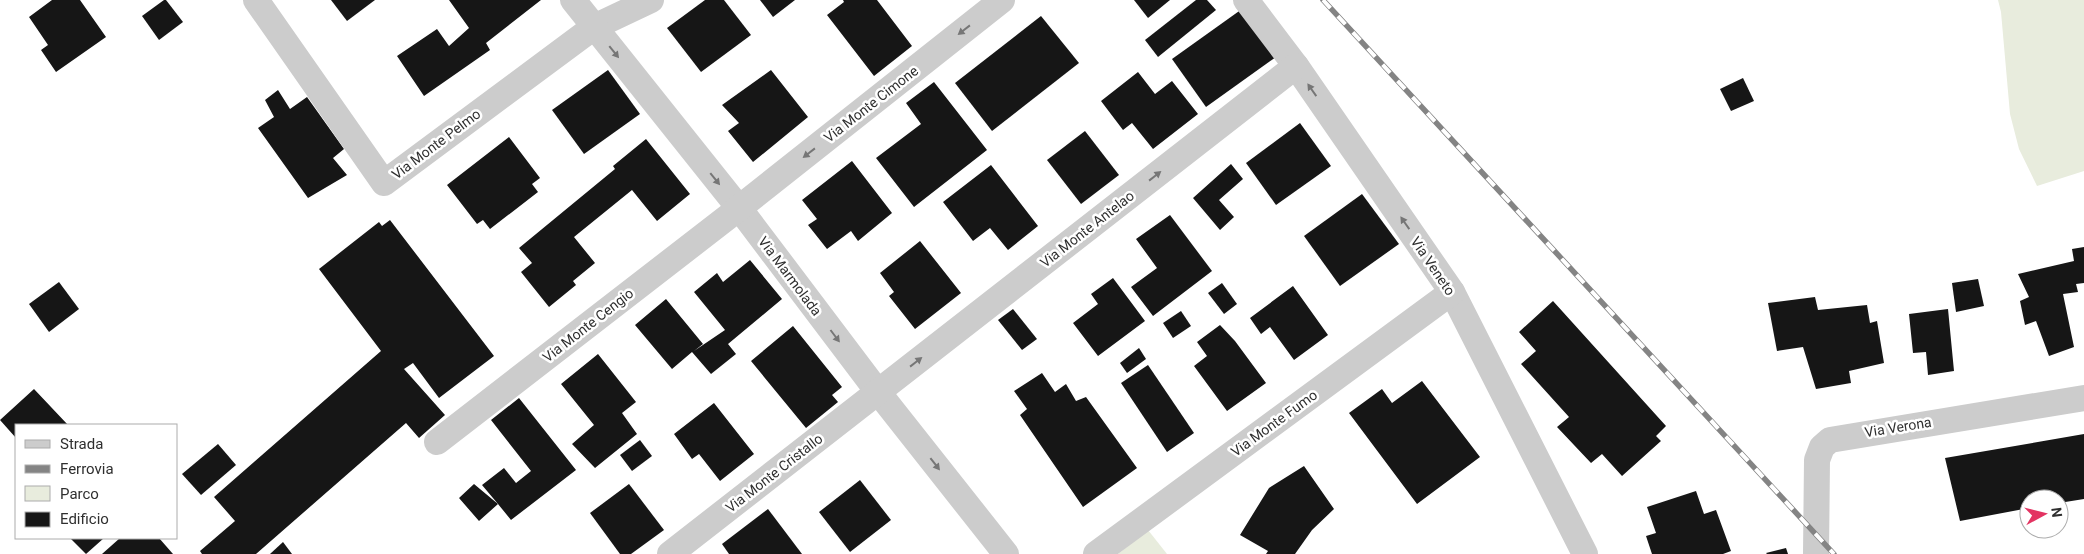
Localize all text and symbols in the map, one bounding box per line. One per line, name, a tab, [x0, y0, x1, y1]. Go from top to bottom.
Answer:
one-way arrow	[958, 25, 971, 36]
one-way arrow	[609, 45, 620, 58]
street label: Via Monte Cimone	[821, 62, 921, 146]
one-way arrow	[1307, 83, 1317, 97]
street label: Via Monte Pelmo	[389, 106, 483, 182]
one-way arrow	[803, 147, 816, 158]
one-way arrow	[1148, 171, 1162, 181]
one-way arrow	[710, 172, 721, 185]
street label: Via Monte Antelao	[1037, 187, 1137, 271]
one-way arrow	[1400, 217, 1410, 230]
street label: Via Marmolada	[755, 233, 825, 319]
street label: Via Veneto	[1408, 234, 1458, 298]
street label: Via Monte Cengio	[540, 285, 636, 365]
one-way arrow	[830, 329, 840, 343]
one-way arrow	[909, 357, 922, 368]
street label: Via Monte Fumo	[1228, 386, 1320, 460]
street label: Via Verona	[1863, 414, 1933, 440]
legend	[15, 424, 178, 539]
street label: Via Monte Cristallo	[722, 430, 826, 516]
text: Strada	[60, 435, 103, 453]
one-way arrow	[930, 457, 941, 470]
text: Ferrovia	[60, 460, 114, 478]
text: Parco	[60, 485, 99, 503]
north arrow	[2019, 489, 2069, 539]
text: N	[2048, 507, 2065, 518]
text: Edificio	[60, 510, 109, 528]

